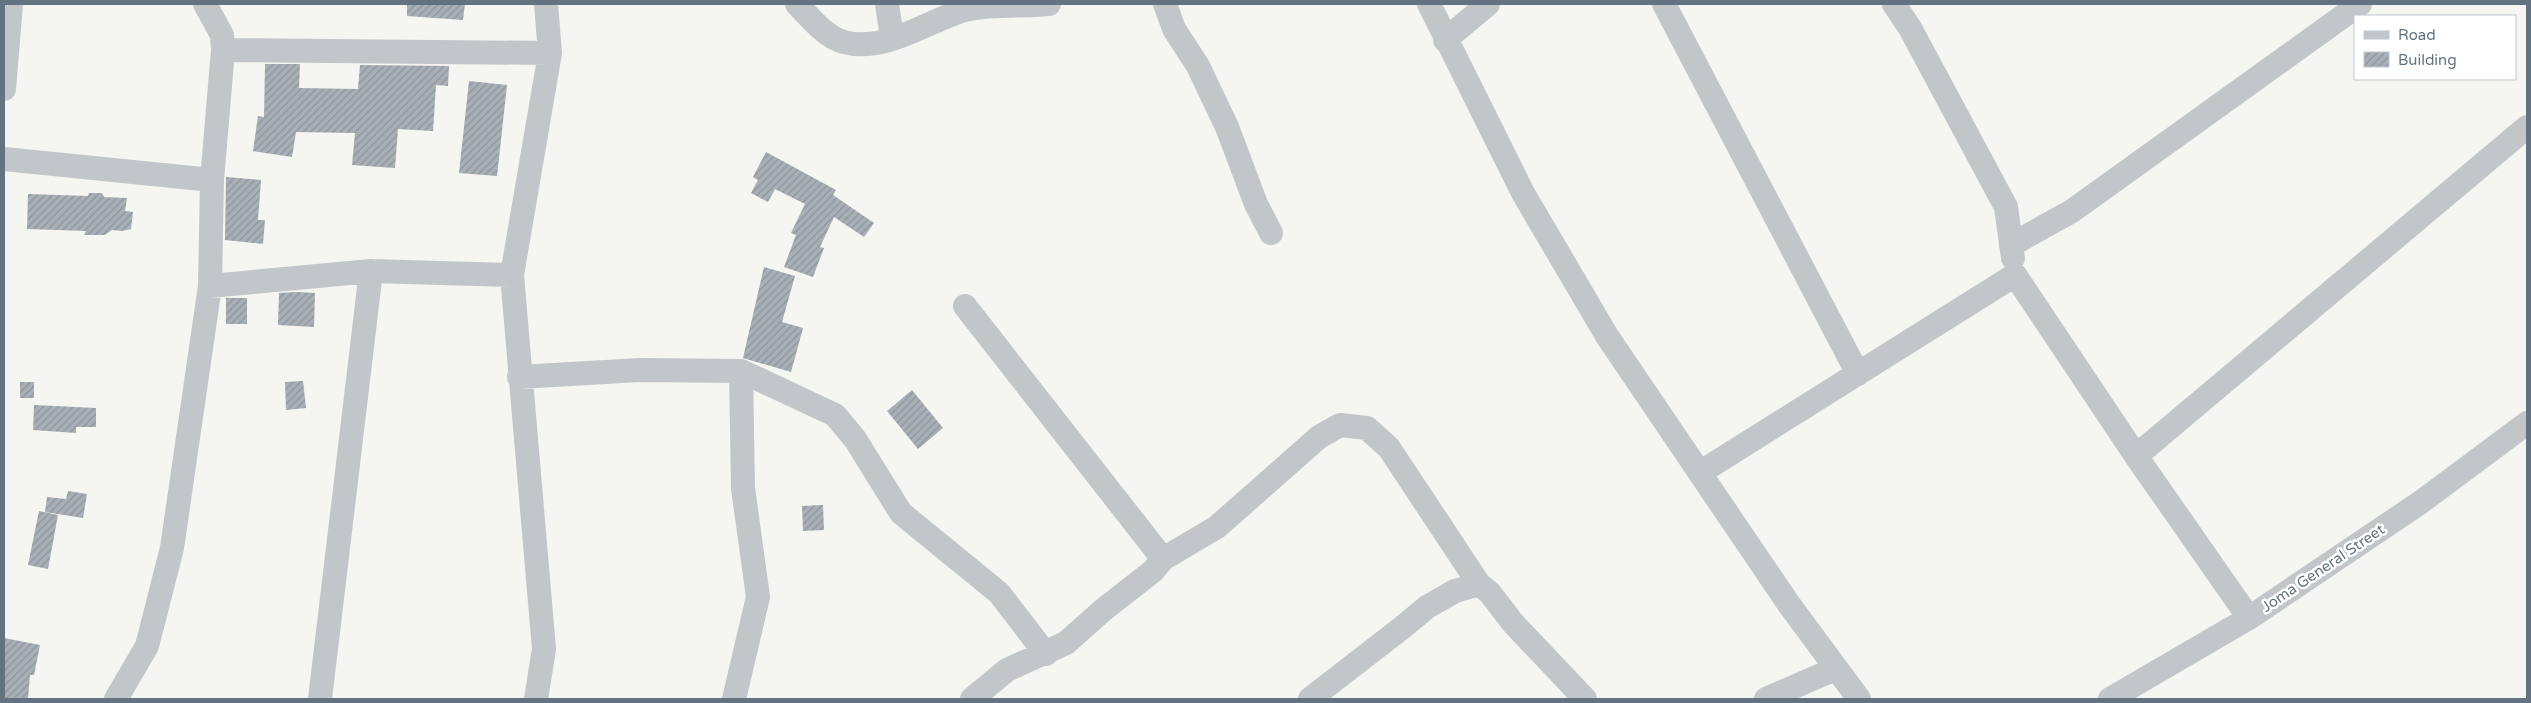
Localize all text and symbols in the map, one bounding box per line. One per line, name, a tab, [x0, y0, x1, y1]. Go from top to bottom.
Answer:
legend	[2354, 15, 2516, 80]
text: Road	[2398, 26, 2436, 44]
text: Building	[2398, 51, 2457, 69]
street label: Joma General Street	[2258, 520, 2388, 616]

